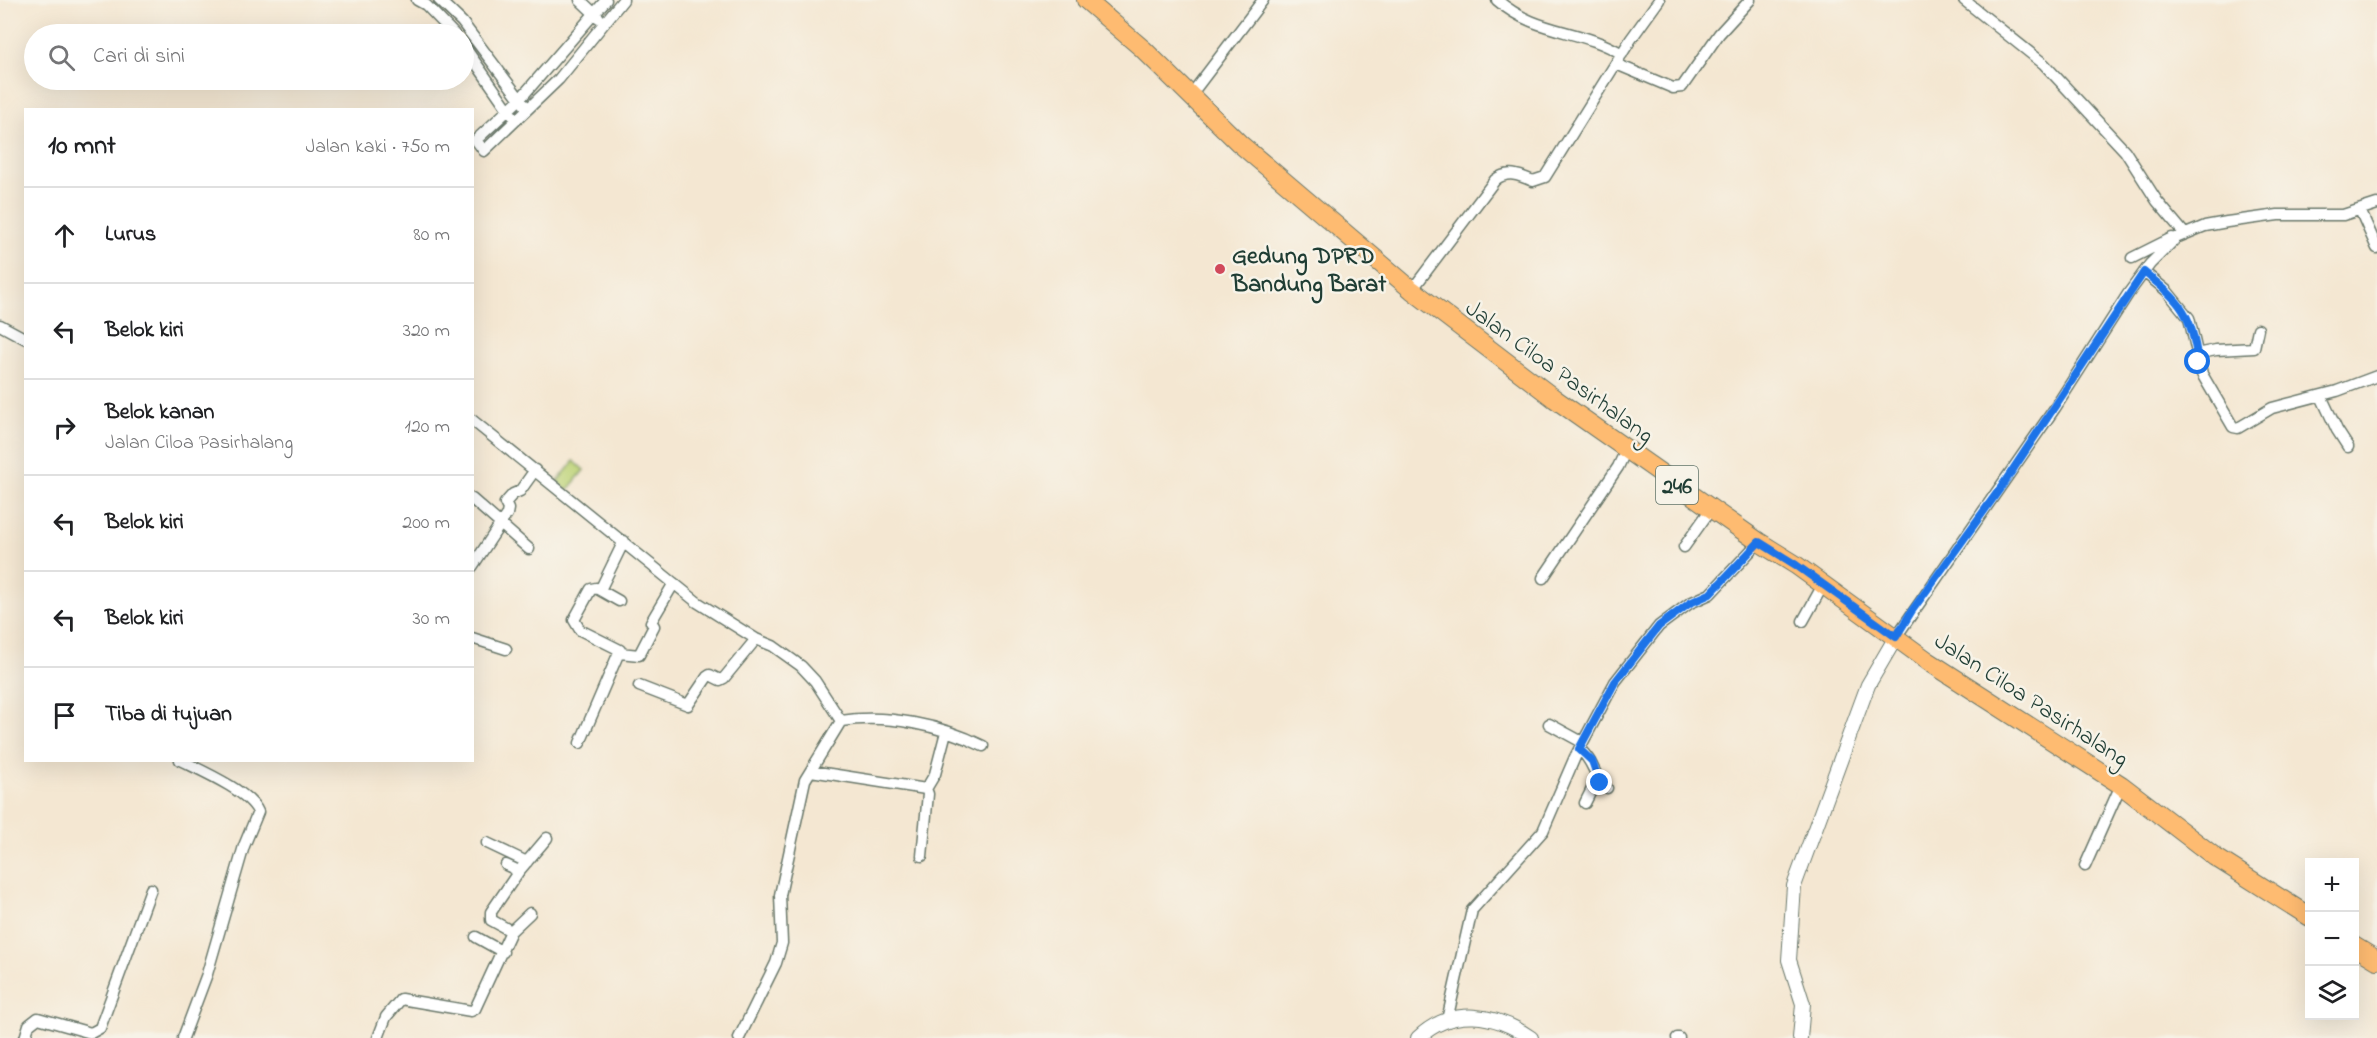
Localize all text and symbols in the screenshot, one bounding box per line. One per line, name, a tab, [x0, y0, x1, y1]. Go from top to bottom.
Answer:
search box	[24, 24, 474, 90]
icon: search	[45, 41, 78, 74]
text: Cari di sini	[93, 41, 185, 73]
text: 10 mnt	[48, 128, 116, 166]
text: Jalan kaki · 750 m	[305, 133, 450, 162]
icon: ahead	[48, 219, 81, 252]
text: Lurus	[105, 219, 156, 251]
text: 80 m	[413, 221, 450, 250]
place label: Gedung DPRD Bandung Barat	[1231, 240, 1387, 304]
marker: Gedung DPRD Bandung Barat	[1213, 262, 1227, 276]
street label: Jalan Ciloa Pasirhalang	[1457, 292, 1660, 454]
icon: left	[48, 315, 81, 348]
text: Belok kiri	[105, 315, 184, 347]
text: 320 m	[403, 317, 450, 346]
route start	[2184, 348, 2210, 374]
text: Belok kanan	[105, 397, 214, 429]
icon: right	[48, 411, 81, 444]
text: 120 m	[405, 413, 450, 442]
text: Jalan Ciloa Pasirhalang	[105, 429, 293, 458]
road number: 246	[1656, 466, 1698, 504]
icon: left	[48, 507, 81, 540]
text: Belok kiri	[105, 507, 184, 539]
text: 200 m	[402, 509, 450, 538]
icon: left	[48, 603, 81, 636]
text: Belok kiri	[105, 603, 184, 635]
text: 30 m	[413, 605, 450, 634]
street label: Jalan Ciloa Pasirhalang	[1926, 625, 2135, 777]
icon: arrive	[48, 699, 81, 732]
text: Tiba di tujuan	[105, 699, 232, 731]
route end	[1586, 769, 1612, 795]
map controls	[2305, 858, 2359, 1020]
button: +	[2305, 858, 2359, 912]
button: −	[2305, 912, 2359, 966]
button: layers	[2305, 966, 2359, 1020]

